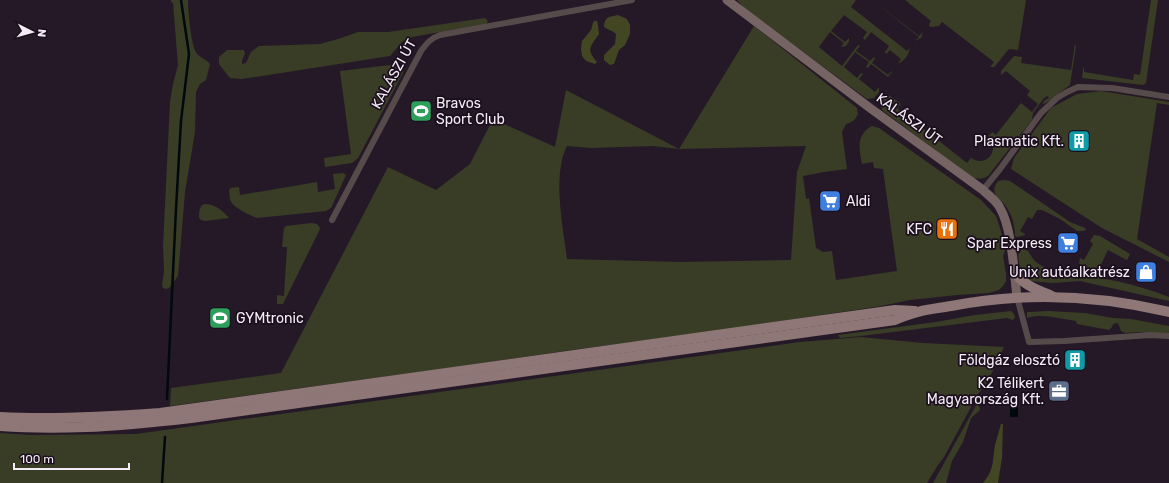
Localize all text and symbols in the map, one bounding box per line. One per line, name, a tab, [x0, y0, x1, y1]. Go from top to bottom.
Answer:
north arrow	[12, 12, 52, 52]
text: N	[35, 28, 48, 38]
street label: KALÁSZI ÚT	[367, 36, 420, 112]
street label: KALÁSZI ÚT	[873, 89, 946, 149]
place label: Bravos Sport Club	[436, 95, 505, 128]
sports icon: Bravos Sport Club	[408, 98, 434, 124]
building icon: Plasmatic Kft.	[1066, 128, 1092, 154]
place label: Plasmatic Kft.	[974, 133, 1064, 150]
supermarket icon: Aldi	[817, 188, 843, 214]
place label: Aldi	[846, 193, 871, 210]
restaurant icon: KFC	[934, 216, 960, 242]
place label: KFC	[906, 221, 932, 238]
supermarket icon: Spar Express	[1055, 230, 1081, 256]
place label: Spar Express	[967, 235, 1052, 252]
shop icon: Unix autóalkatrész	[1133, 259, 1159, 285]
place label: Unix autóalkatrész	[1009, 264, 1130, 281]
sports icon: GYMtronic	[207, 305, 233, 331]
place label: GYMtronic	[236, 310, 304, 327]
building icon: Földgáz elosztó	[1062, 347, 1088, 373]
place label: Földgáz elosztó	[959, 352, 1060, 369]
place label: K2 Télikert Magyarország Kft.	[927, 375, 1045, 408]
office icon: K2 Télikert Magyarország Kft.	[1046, 378, 1072, 404]
scale bar	[14, 445, 129, 471]
text: 100 m	[20, 452, 54, 466]

